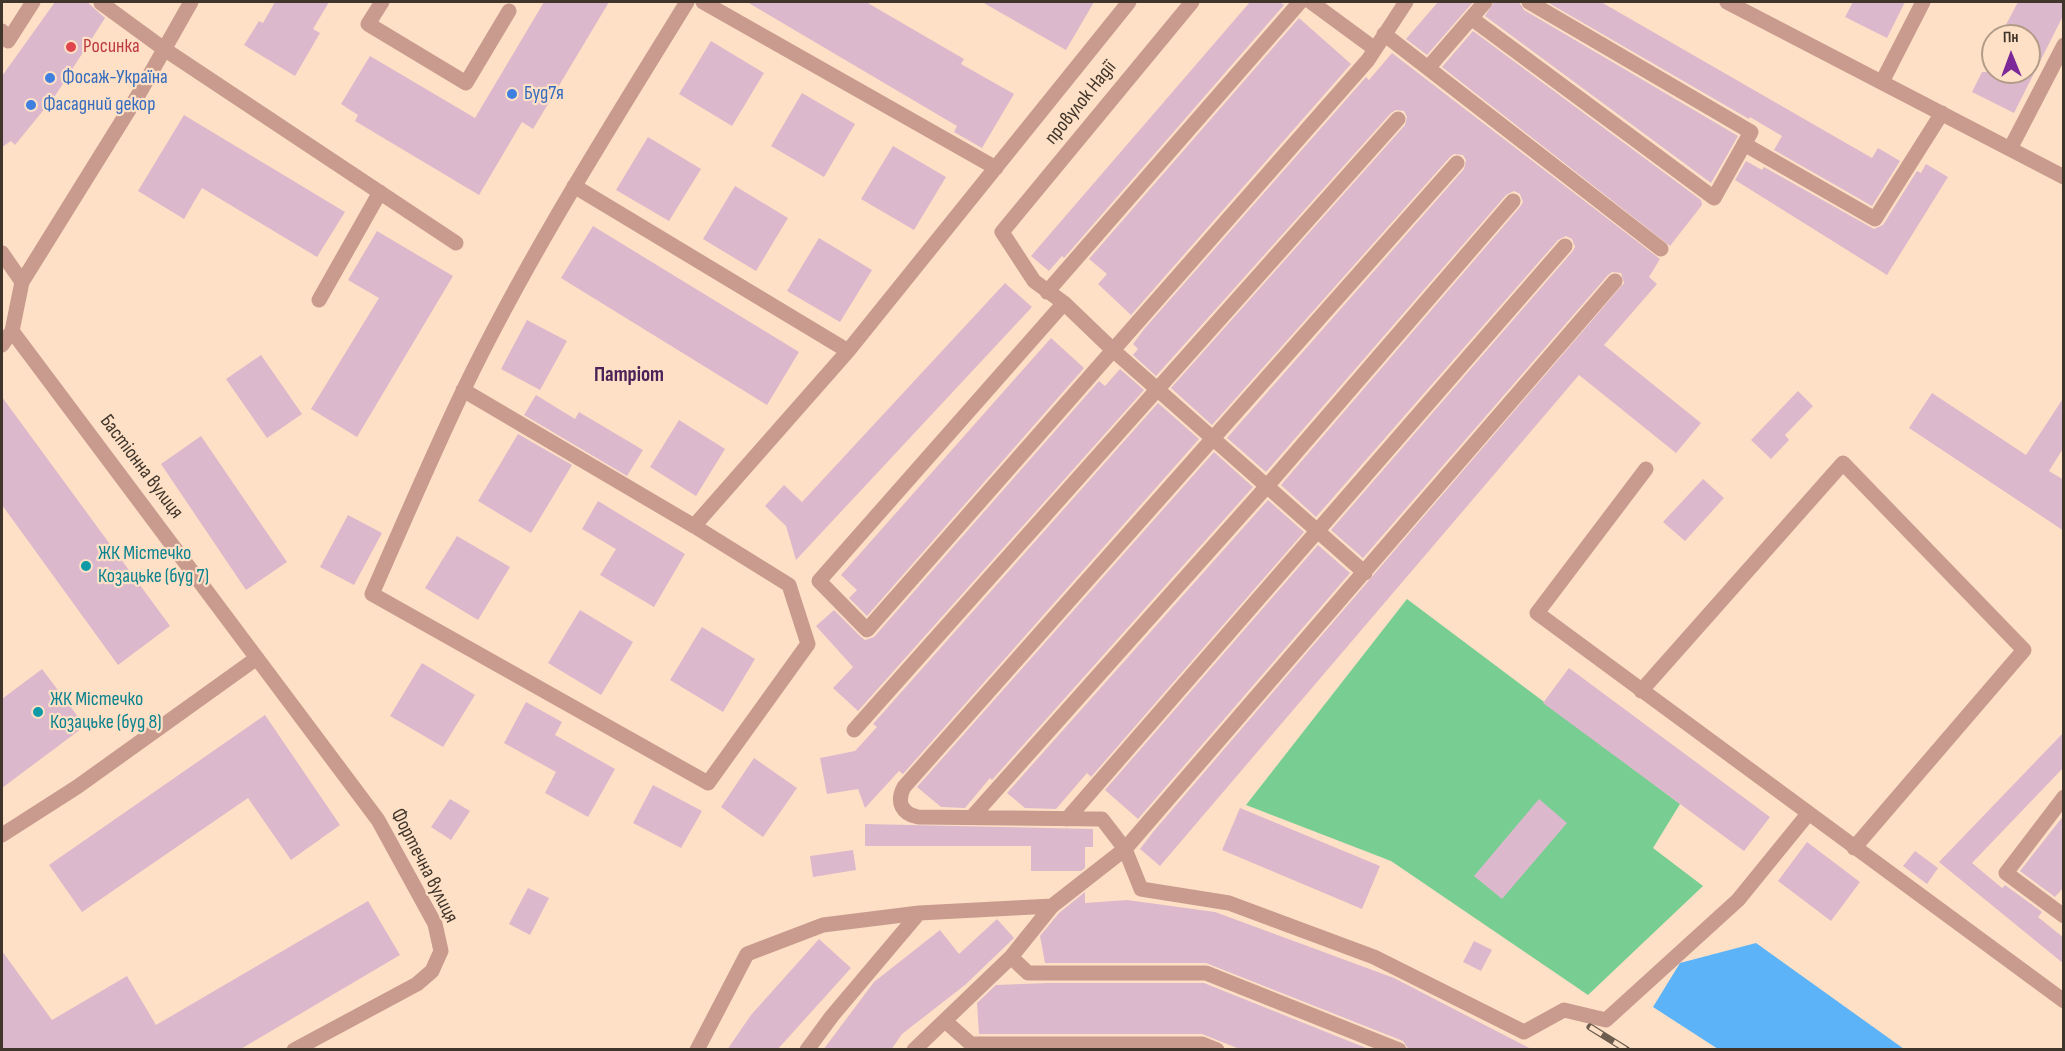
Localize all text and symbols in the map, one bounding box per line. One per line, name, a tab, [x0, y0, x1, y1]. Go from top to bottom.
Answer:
north arrow	[1981, 24, 2041, 84]
text: Пн	[2003, 28, 2019, 47]
place label: Росинка	[83, 35, 140, 59]
marker: Росинка	[64, 40, 78, 54]
street label: провулок Надії	[1040, 56, 1122, 150]
place label: Фосаж-Україна	[62, 66, 168, 90]
marker: Фосаж-Україна	[43, 71, 57, 85]
place label: Буд7я	[524, 82, 564, 106]
marker: Буд7я	[505, 87, 519, 101]
place label: Фасадний декор	[43, 93, 155, 117]
marker: Фасадний декор	[24, 98, 38, 112]
district label: Патріот	[594, 363, 664, 389]
street label: Бастіонна вулиця	[94, 410, 188, 524]
place label: ЖК Містечко Козацьке (буд 7)	[98, 542, 209, 589]
marker: ЖК Містечко Козацьке (буд 7)	[79, 559, 93, 573]
place label: ЖК Містечко Козацьке (буд 8)	[50, 688, 161, 735]
marker: ЖК Містечко Козацьке (буд 8)	[31, 705, 45, 719]
street label: Фортечна вулиця	[385, 805, 463, 927]

